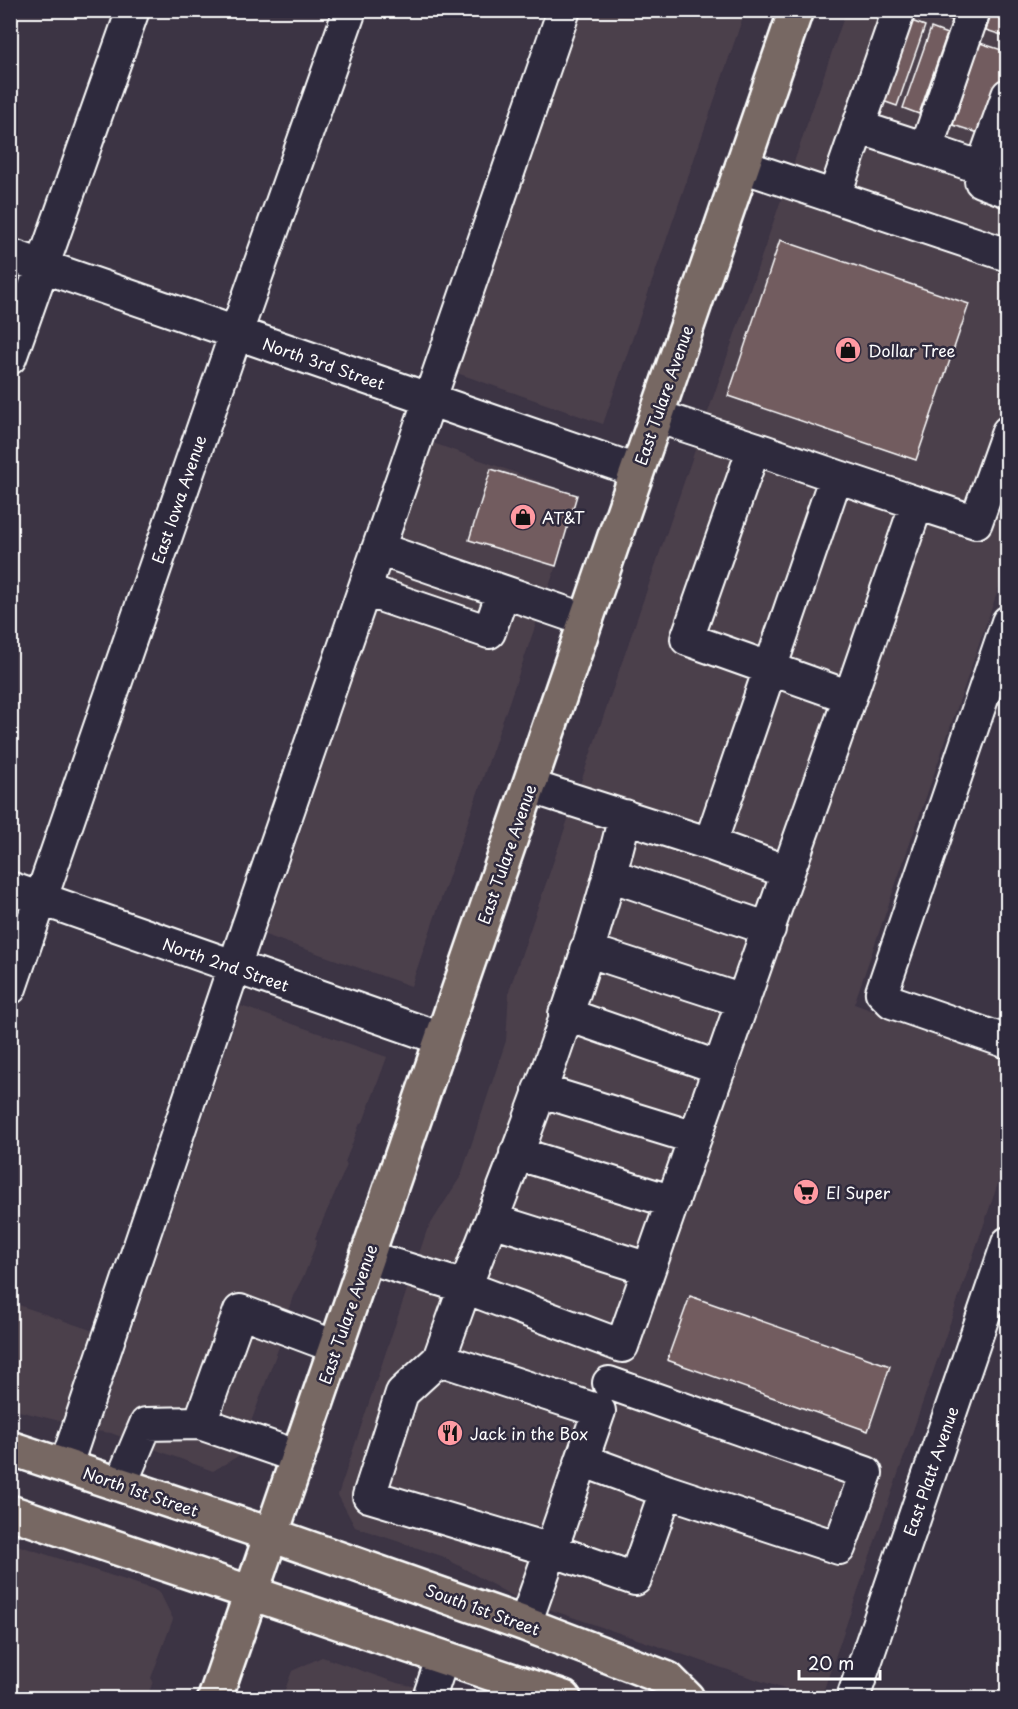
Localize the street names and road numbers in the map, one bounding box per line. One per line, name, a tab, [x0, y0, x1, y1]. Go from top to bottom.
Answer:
street label: East Tulare Avenue	[628, 322, 698, 468]
street label: North 3rd Street	[260, 331, 389, 395]
street label: East Iowa Avenue	[145, 431, 211, 567]
street label: East Tulare Avenue	[471, 781, 541, 927]
street label: North 2nd Street	[160, 931, 293, 997]
street label: East Tulare Avenue	[312, 1241, 382, 1387]
street label: East Platt Avenue	[897, 1403, 964, 1539]
street label: North 1st Street	[80, 1460, 202, 1522]
street label: South 1st Street	[423, 1577, 544, 1641]

